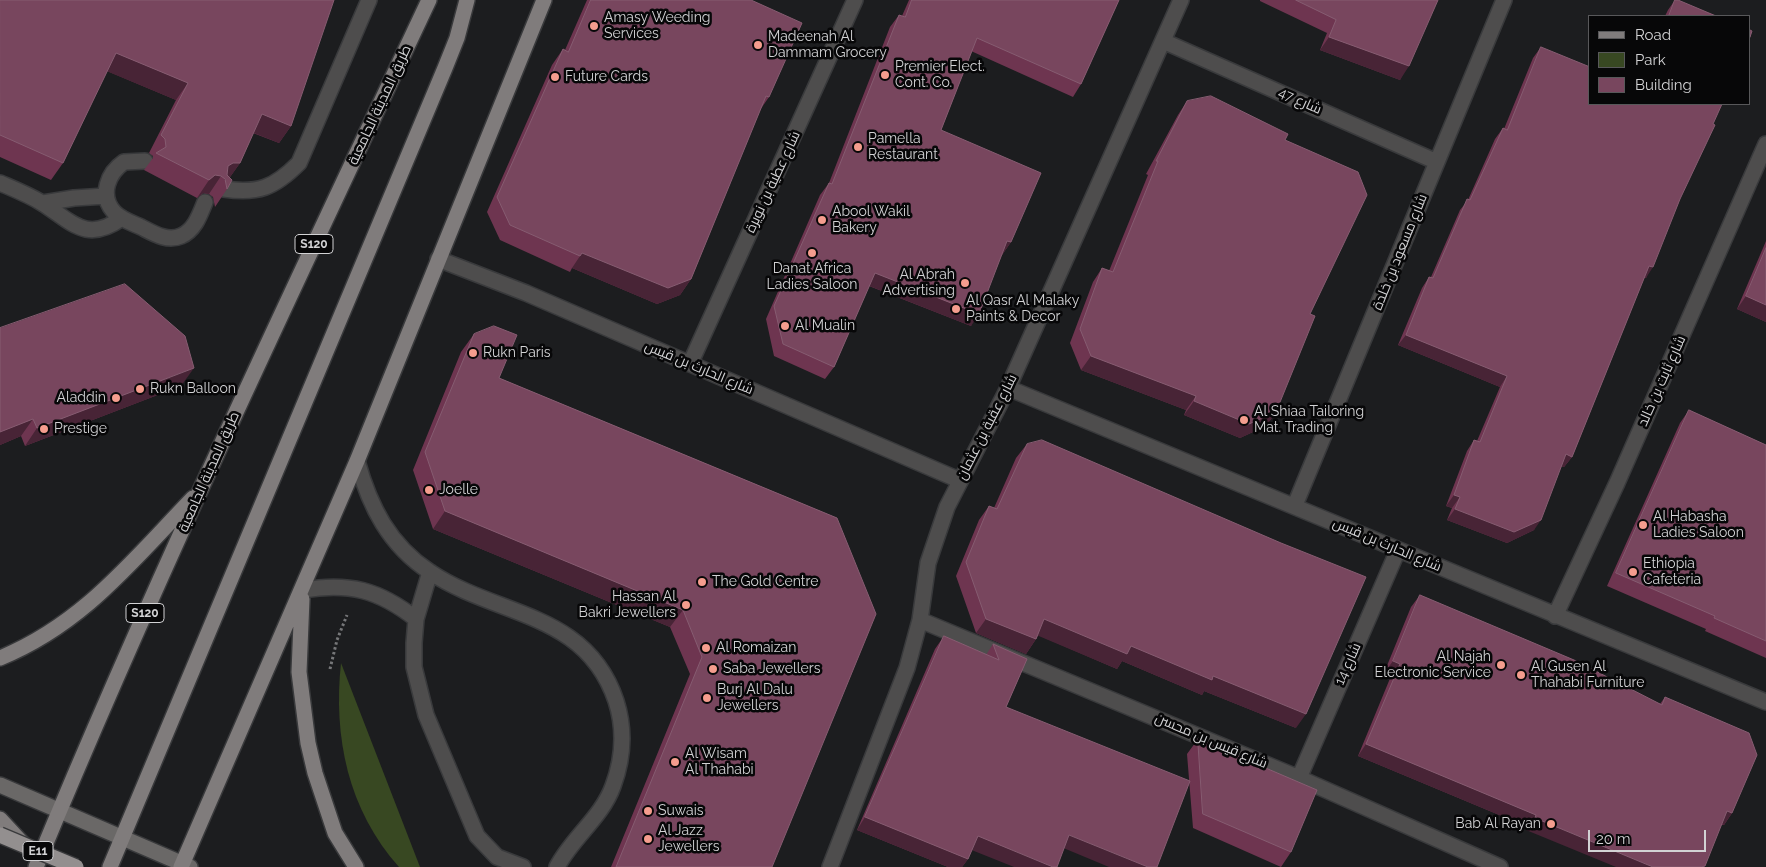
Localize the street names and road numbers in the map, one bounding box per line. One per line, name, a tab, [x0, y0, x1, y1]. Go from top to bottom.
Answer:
street label: طريق المدينة الجامعية	[345, 43, 415, 167]
street label: شارع 47	[1276, 84, 1324, 118]
street label: شارع عطية بن نويرة	[742, 128, 804, 236]
street label: شارع مسعود بن خلدة	[1369, 191, 1431, 313]
road number: S120	[295, 234, 333, 253]
street label: شارع ثابت بن خالد	[1634, 333, 1690, 429]
street label: شارع الحارث بن قيس	[642, 338, 756, 398]
street label: شارع عقبة بن عثمان	[953, 371, 1021, 483]
street label: طريق المدينة الجامعية	[175, 409, 243, 535]
street label: شارع الحارث بن قيس	[1330, 515, 1444, 575]
road number: S120	[126, 604, 164, 622]
street label: شارع 14	[1331, 640, 1365, 688]
street label: شارع قيس بن محسن	[1152, 710, 1270, 772]
road number: E11	[23, 841, 53, 860]

